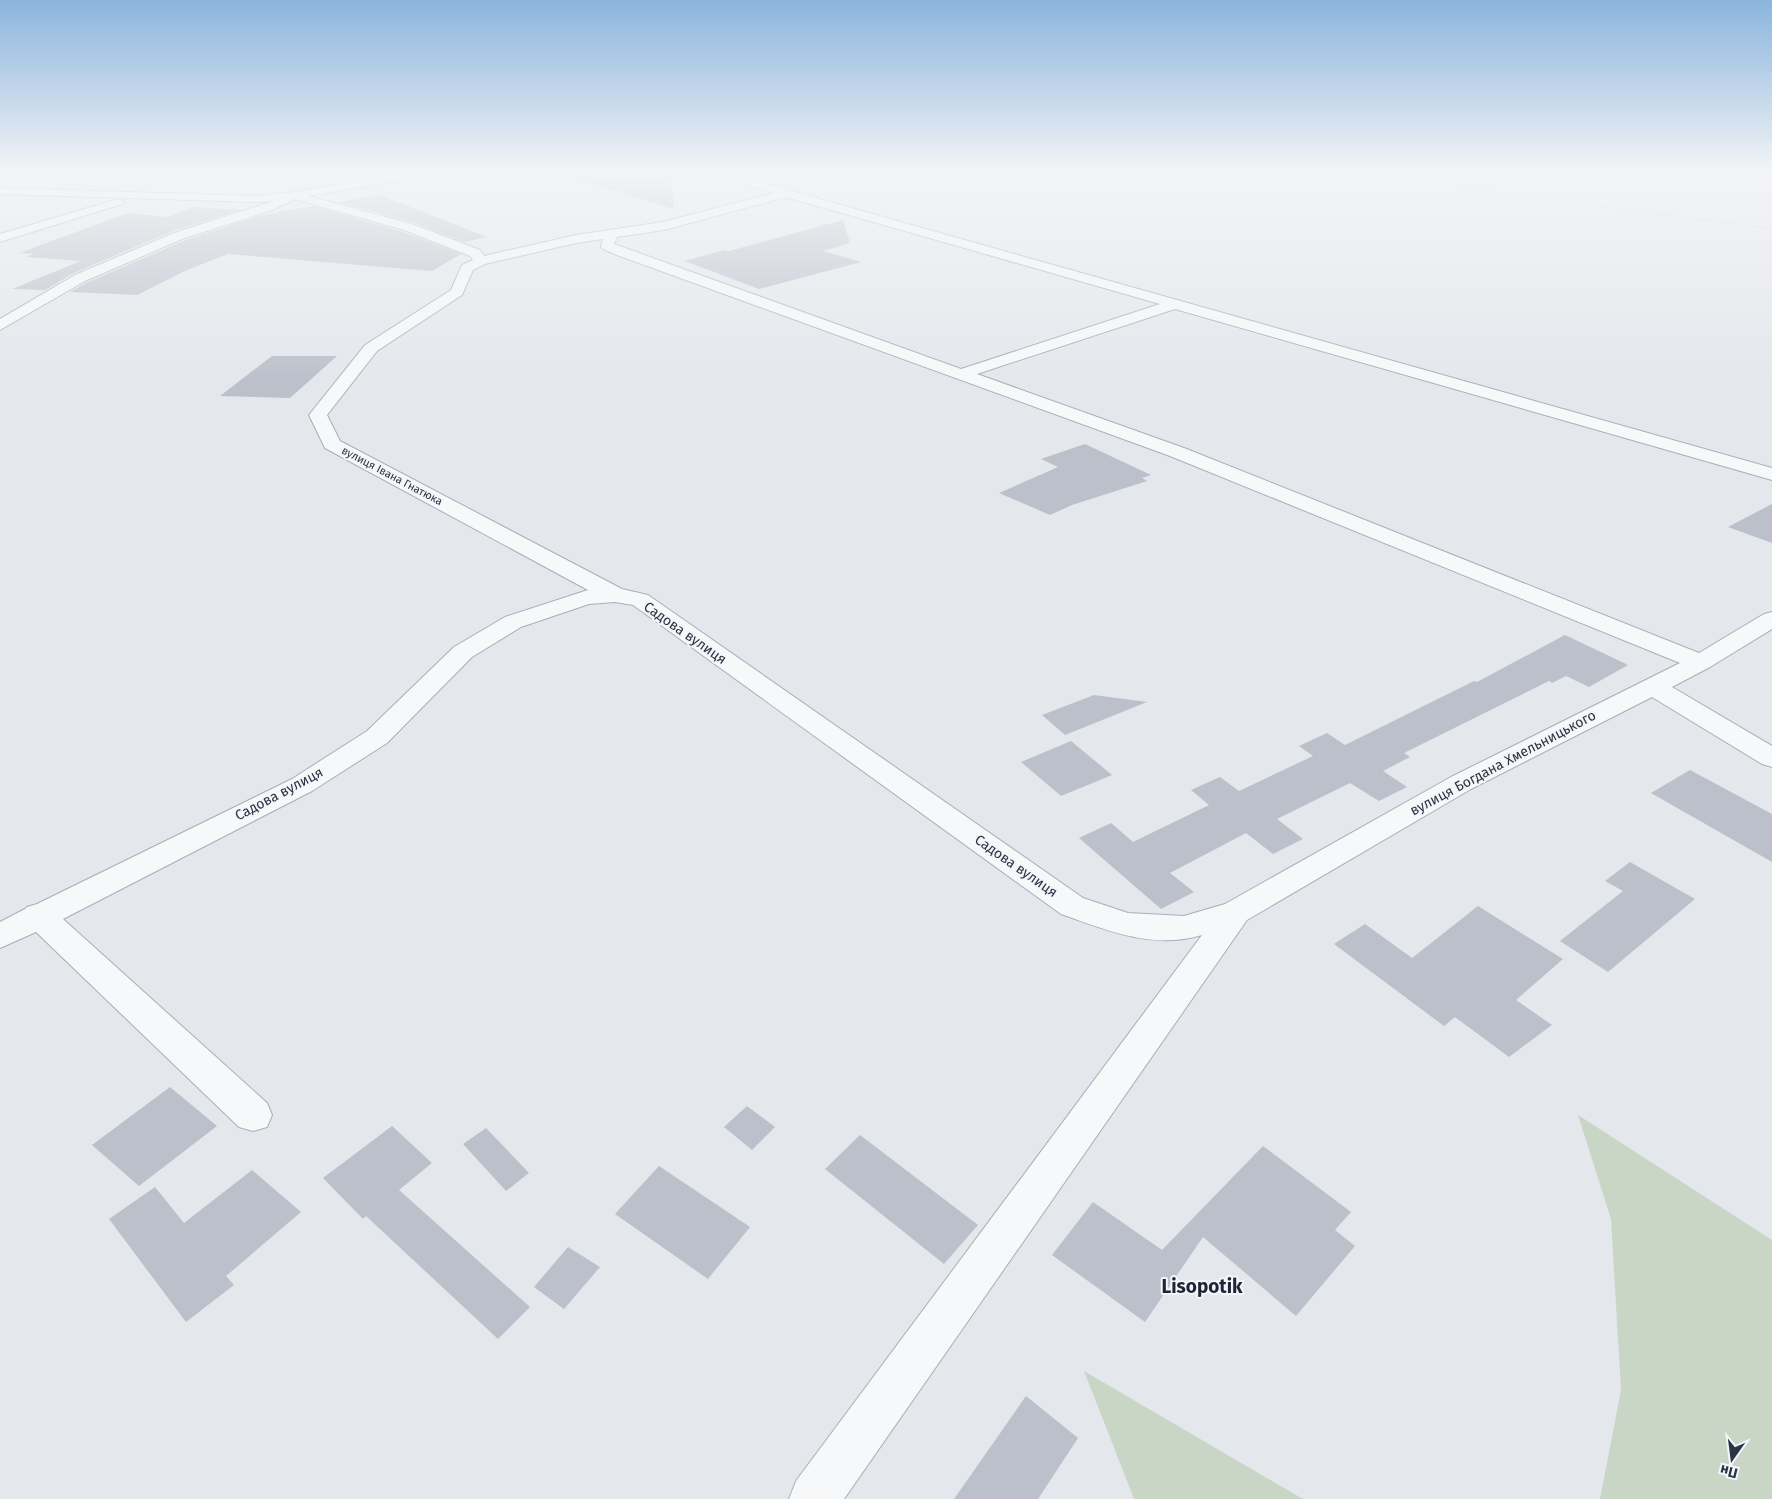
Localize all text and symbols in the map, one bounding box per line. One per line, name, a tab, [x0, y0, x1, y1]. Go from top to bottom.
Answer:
street label: вулиця Івана Гнатюка	[339, 444, 445, 508]
street label: Садова вулиця	[640, 598, 730, 668]
street label: вулиця Богдана Хмельницького	[1407, 707, 1599, 819]
street label: Садова вулиця	[232, 764, 326, 824]
street label: Садова вулиця	[971, 831, 1061, 901]
district label: Lisopotik	[1162, 1275, 1243, 1298]
north arrow	[1707, 1434, 1757, 1484]
text: Пн	[1718, 1461, 1740, 1481]

